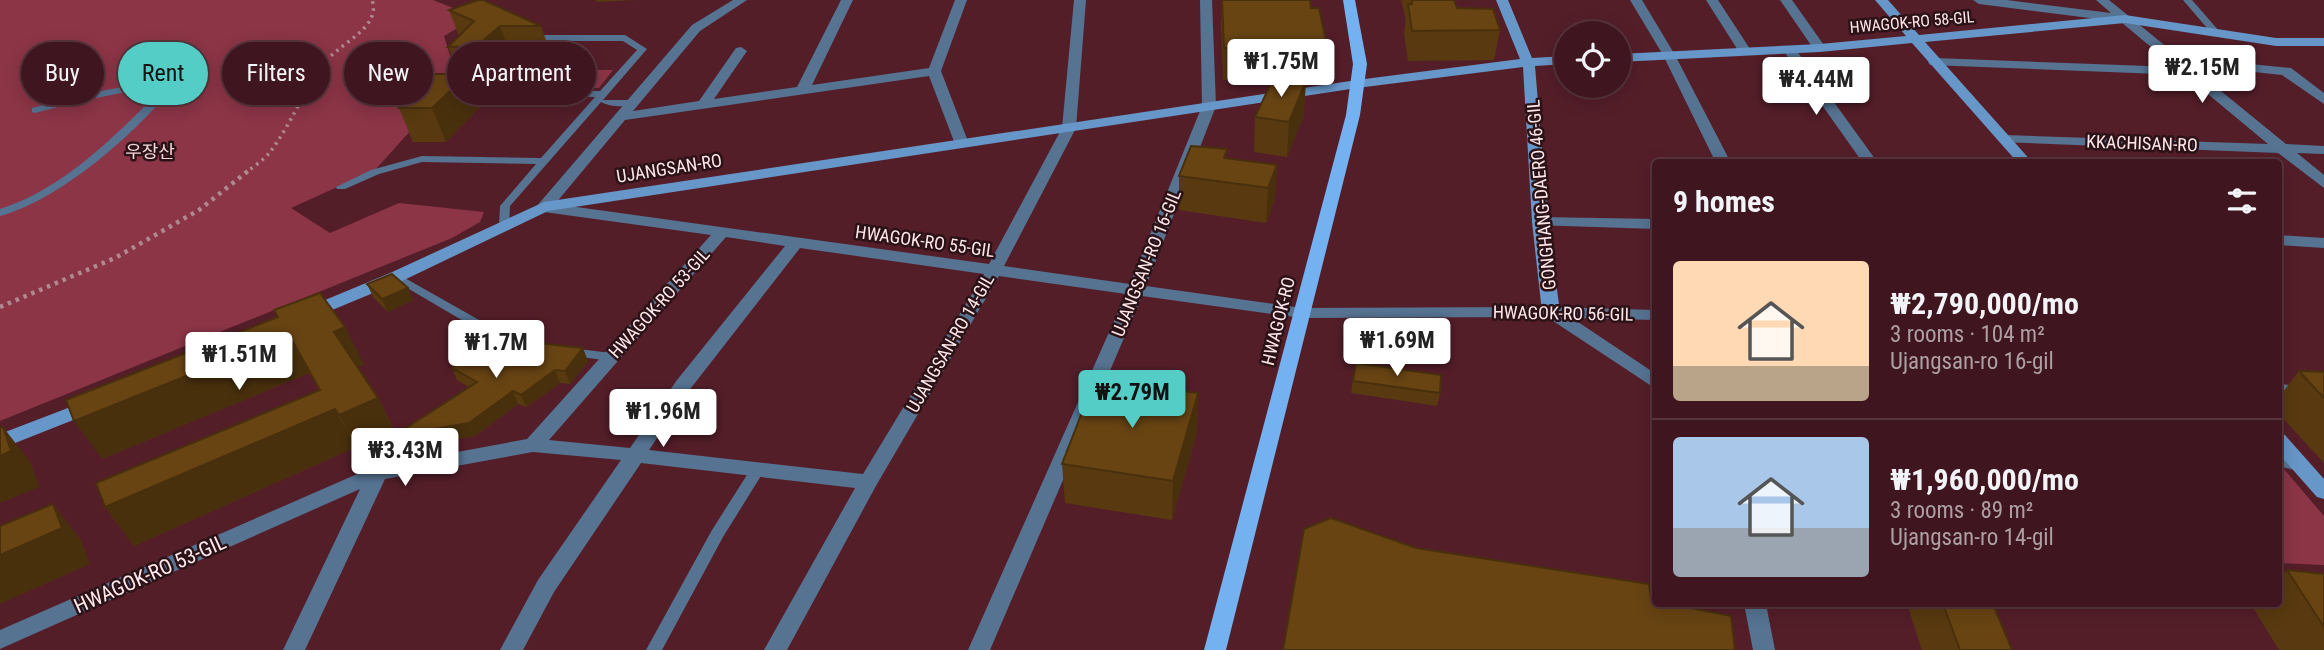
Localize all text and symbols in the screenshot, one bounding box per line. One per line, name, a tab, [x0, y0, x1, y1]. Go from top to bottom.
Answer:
street label: HWAGOK-RO 58-GIL	[1849, 7, 1975, 37]
map controls	[1554, 21, 1631, 98]
button: locate	[1554, 21, 1631, 98]
pin: ₩1.75M	[1224, 40, 1338, 99]
chip: Buy	[21, 42, 104, 105]
chip: Rent	[118, 42, 208, 105]
chip: Filters	[222, 42, 330, 105]
chip: New	[344, 42, 433, 105]
chip: Apartment	[447, 42, 596, 105]
pin: ₩2.15M	[2145, 46, 2259, 105]
text: ₩1.75M	[1243, 48, 1319, 75]
text: ₩2.15M	[2164, 54, 2240, 81]
pin: ₩4.44M	[1759, 58, 1873, 117]
text: ₩4.44M	[1778, 66, 1854, 93]
street label: GONGHANG-DAERO 46-GIL	[1522, 98, 1560, 291]
street label: KKACHISAN-RO	[2086, 131, 2198, 155]
park label: 우장산	[125, 141, 175, 162]
street label: UJANGSAN-RO	[615, 149, 723, 187]
icon: filters	[2223, 182, 2261, 220]
text: 9 homes	[1673, 184, 1775, 219]
street label: UJANGSAN-RO 16-GIL	[1107, 186, 1185, 340]
street label: HWAGOK-RO 55-GIL	[854, 221, 996, 261]
street label: HWAGOK-RO 53-GIL	[604, 243, 714, 362]
street label: UJANGSAN-RO 14-GIL	[902, 270, 998, 416]
street label: HWAGOK-RO	[1257, 275, 1299, 367]
text: ₩2,790,000/mo	[1890, 286, 2079, 321]
icon: home	[1729, 289, 1813, 373]
street label: HWAGOK-RO 56-GIL	[1493, 301, 1634, 325]
pin: ₩1.69M	[1340, 318, 1454, 378]
pin: ₩1.7M	[447, 320, 545, 380]
text: 3 rooms · 104 m²	[1890, 321, 2045, 348]
text: ₩1.69M	[1359, 327, 1435, 354]
text: ₩1.7M	[464, 329, 528, 356]
pin: ₩1.51M	[182, 332, 296, 392]
text: ₩1.51M	[201, 341, 277, 368]
text: Ujangsan-ro 16-gil	[1890, 348, 2054, 375]
pin: ₩2.79M	[1075, 370, 1189, 430]
text: ₩2.79M	[1094, 379, 1170, 406]
pin: ₩1.96M	[606, 390, 720, 449]
text: ₩1.96M	[625, 398, 701, 425]
pin: ₩3.43M	[348, 428, 462, 488]
text: ₩3.43M	[367, 437, 443, 464]
text: ₩1,960,000/mo	[1890, 462, 2079, 497]
icon: home	[1729, 465, 1813, 549]
text: 3 rooms · 89 m²	[1890, 497, 2033, 524]
text: Ujangsan-ro 14-gil	[1890, 524, 2054, 551]
street label: HWAGOK-RO 53-GIL	[70, 530, 230, 618]

